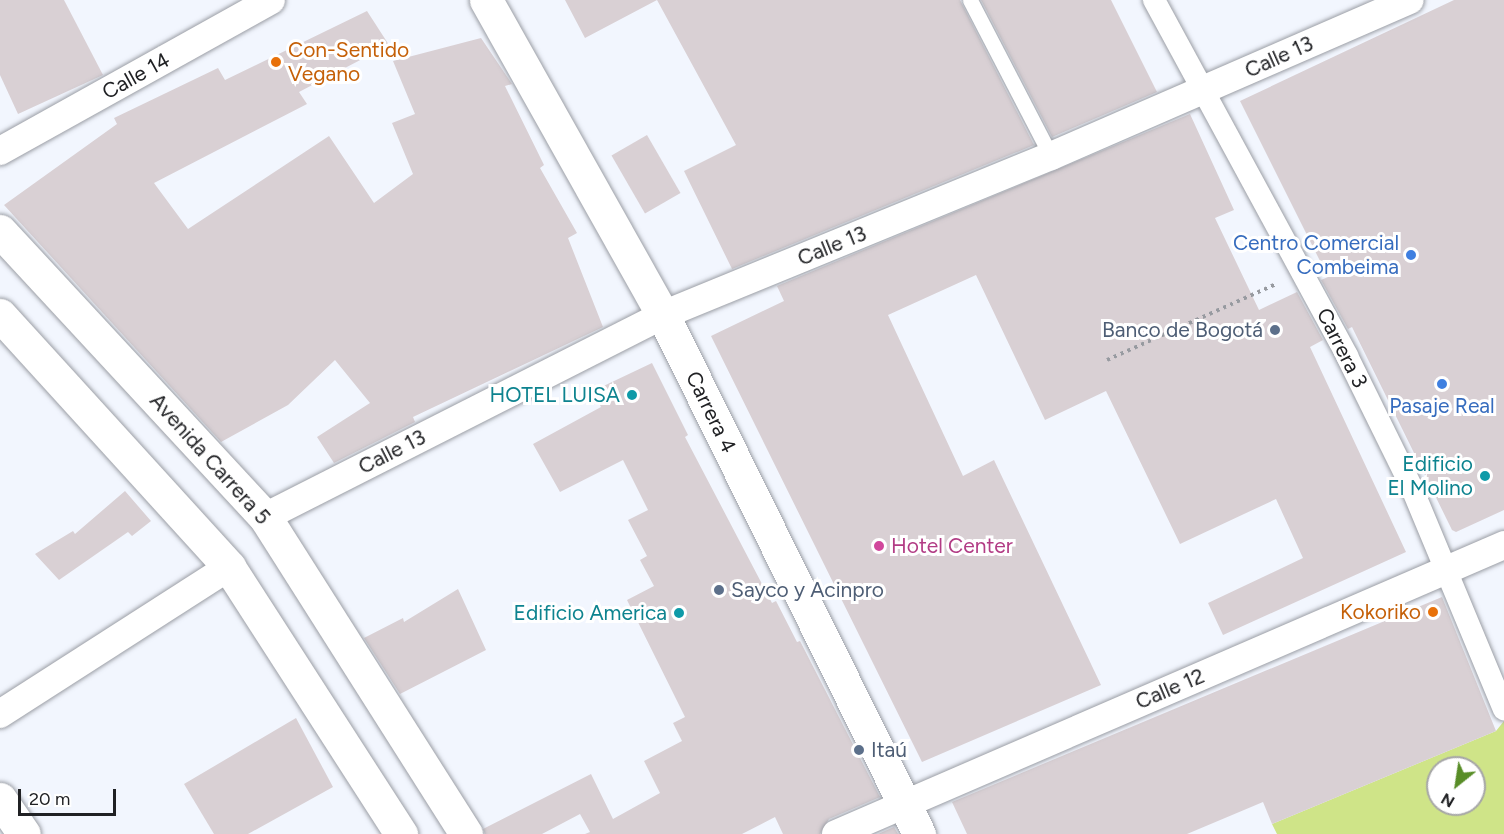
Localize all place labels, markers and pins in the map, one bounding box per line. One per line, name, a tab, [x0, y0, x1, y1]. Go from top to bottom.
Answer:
place label: Con-Sentido Vegano	[288, 37, 409, 87]
marker: Con-Sentido Vegano	[269, 55, 283, 69]
place label: Centro Comercial Combeima	[1233, 230, 1399, 280]
marker: Centro Comercial Combeima	[1404, 248, 1418, 262]
place label: Banco de Bogotá	[1102, 317, 1263, 343]
marker: Banco de Bogotá	[1268, 323, 1282, 337]
marker: Pasaje Real	[1435, 377, 1449, 391]
place label: HOTEL LUISA	[489, 382, 620, 408]
marker: HOTEL LUISA	[625, 388, 639, 402]
place label: Pasaje Real	[1389, 393, 1495, 419]
place label: Edificio El Molino	[1387, 451, 1473, 501]
marker: Edificio El Molino	[1478, 469, 1492, 483]
place label: Hotel Center	[891, 533, 1013, 559]
marker: Hotel Center	[872, 539, 886, 553]
place label: Sayco y Acinpro	[731, 577, 884, 603]
marker: Sayco y Acinpro	[712, 583, 726, 597]
place label: Kokoriko	[1340, 599, 1421, 625]
place label: Edificio America	[514, 600, 667, 626]
marker: Kokoriko	[1426, 605, 1440, 619]
marker: Edificio America	[672, 606, 686, 620]
place label: Itaú	[871, 737, 907, 763]
marker: Itaú	[852, 743, 866, 757]

